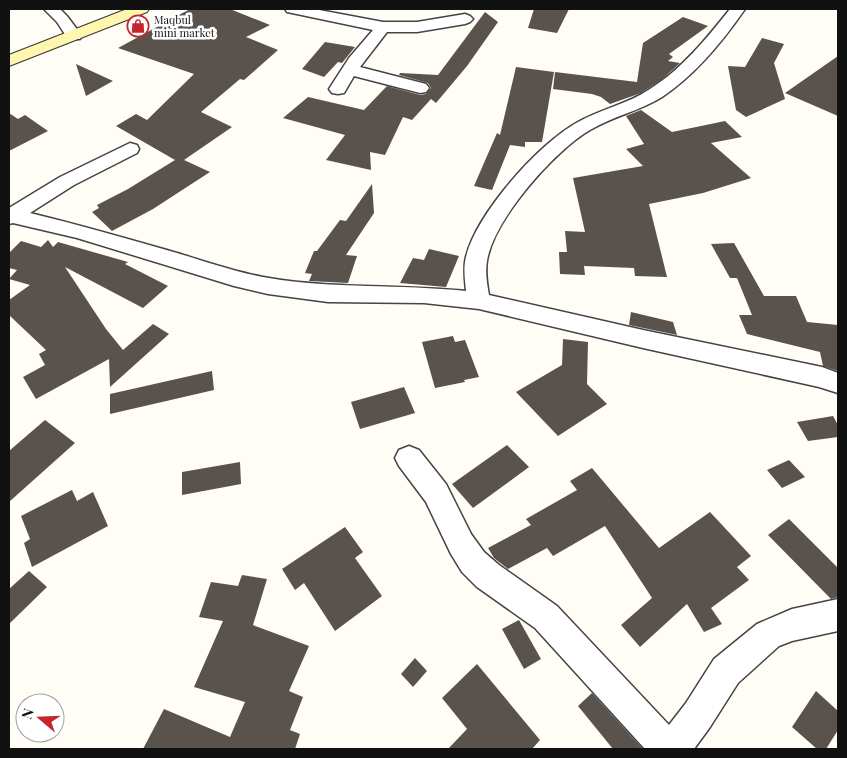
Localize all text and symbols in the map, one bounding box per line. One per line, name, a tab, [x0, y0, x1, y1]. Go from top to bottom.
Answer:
place label: Maqbul mini market	[154, 12, 215, 40]
shop icon: Maqbul mini market	[126, 14, 150, 38]
north arrow	[15, 693, 65, 743]
text: N	[17, 706, 38, 721]

